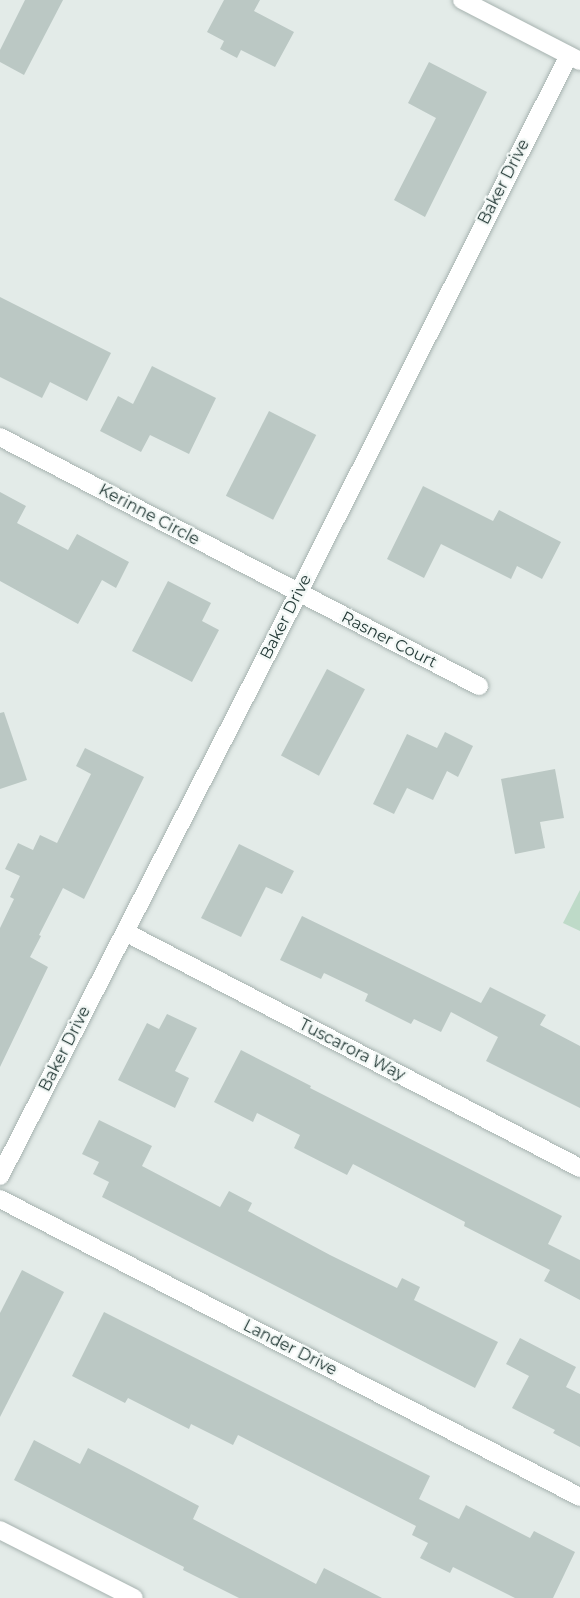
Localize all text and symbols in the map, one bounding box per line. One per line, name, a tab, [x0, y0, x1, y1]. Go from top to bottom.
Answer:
street label: Baker Drive	[474, 136, 534, 228]
street label: Kerinne Circle	[95, 480, 203, 550]
street label: Baker Drive	[256, 571, 316, 663]
street label: Rasner Court	[338, 608, 440, 672]
street label: Baker Drive	[35, 1003, 95, 1095]
street label: Tuscarora Way	[296, 1015, 408, 1085]
street label: Lander Drive	[240, 1316, 340, 1380]

